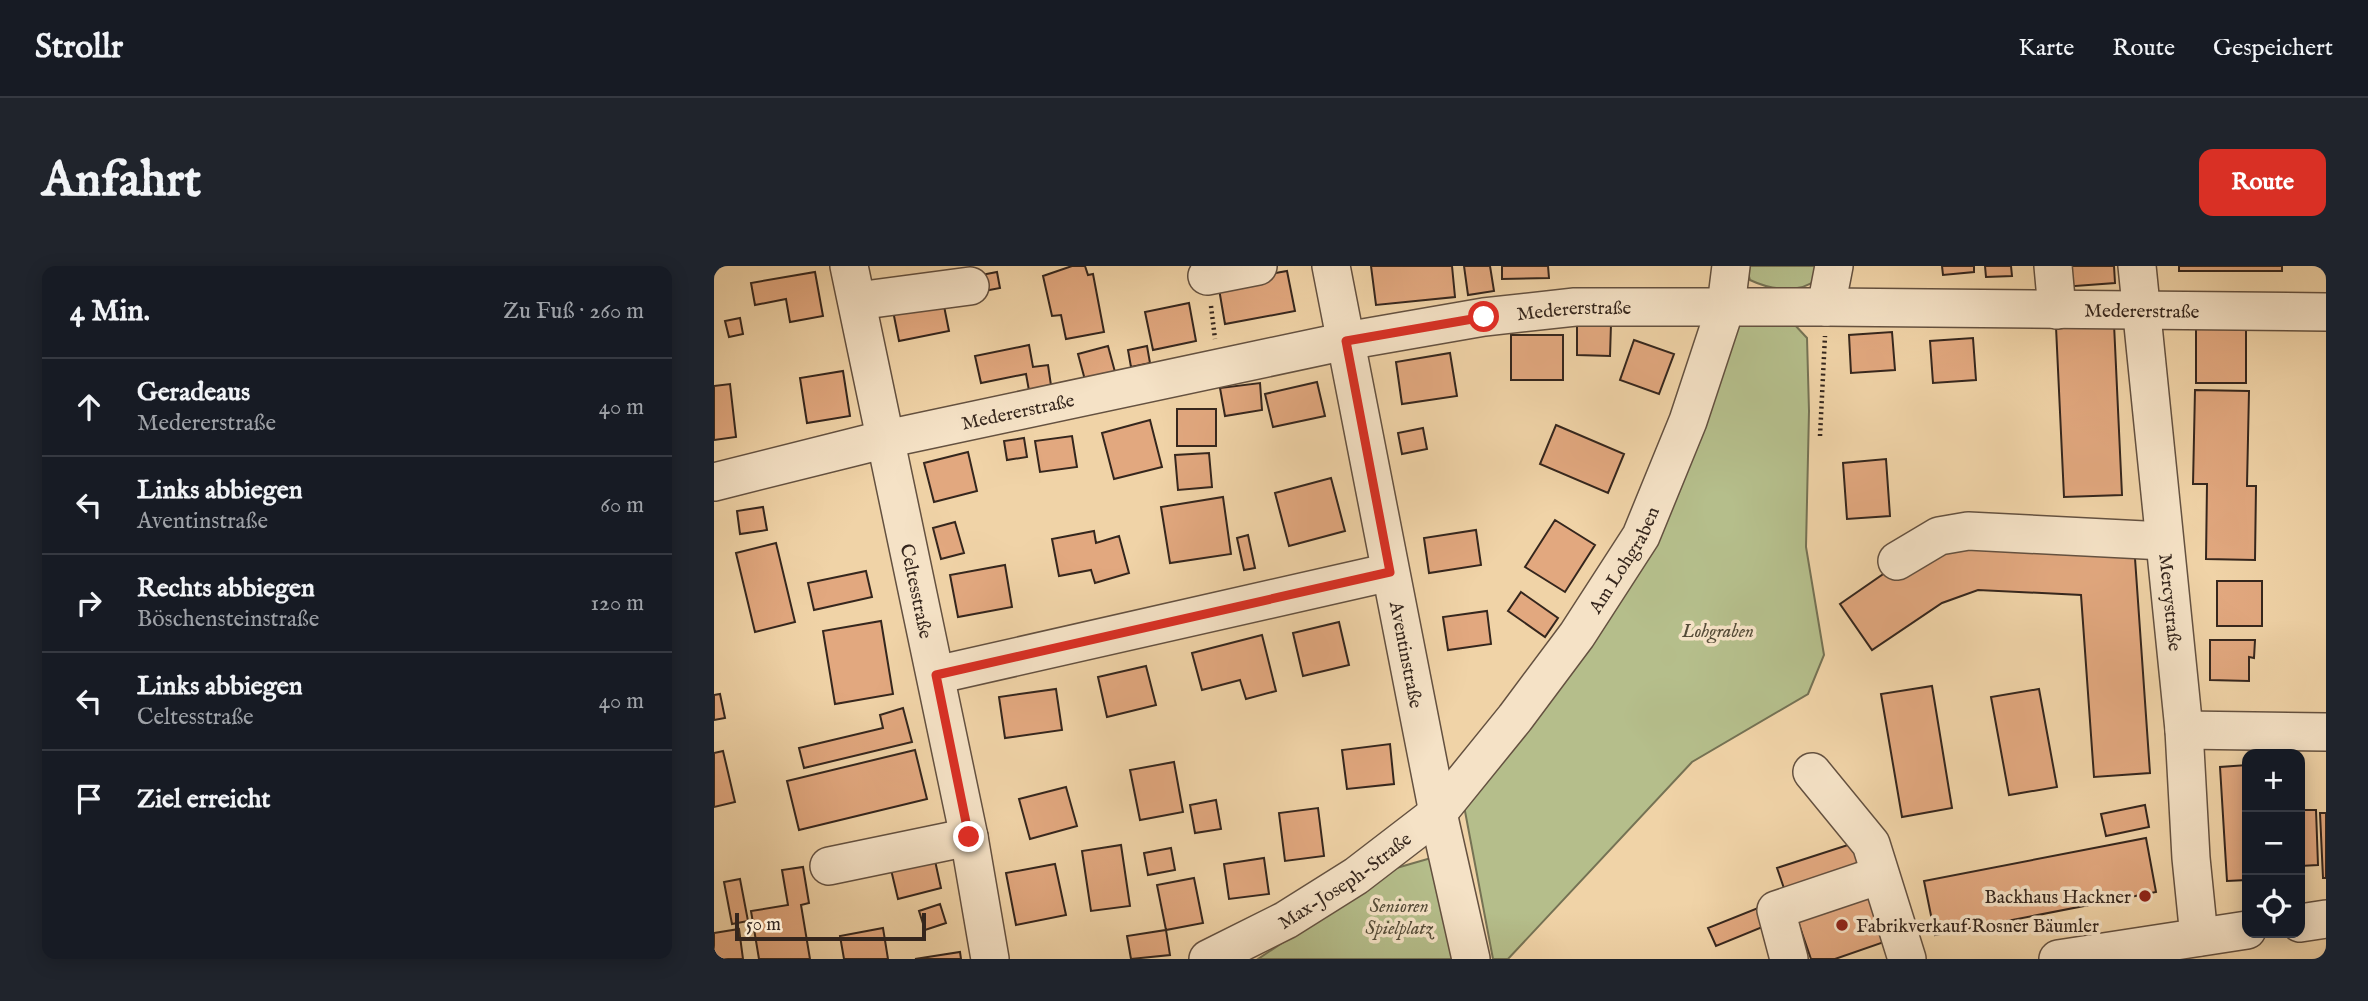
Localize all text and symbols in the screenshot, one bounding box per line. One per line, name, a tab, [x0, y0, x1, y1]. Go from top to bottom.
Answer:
text: Strollr	[35, 27, 123, 69]
text: Karte	[2019, 33, 2074, 64]
text: Route	[2112, 33, 2175, 64]
text: Gespeichert	[2213, 33, 2333, 64]
button: Route	[2199, 149, 2326, 216]
text: Anfahrt	[42, 151, 201, 213]
text: 4 Min.	[70, 293, 150, 331]
text: Zu Fuß · 260 m	[503, 297, 644, 326]
street label: Medererstraße	[1516, 297, 1632, 327]
street label: Medererstraße	[2084, 300, 2200, 325]
route start	[1468, 301, 1499, 332]
text: Geradeaus	[137, 376, 250, 409]
icon: ahead	[70, 388, 108, 426]
street label: Medererstraße	[959, 389, 1077, 437]
text: 40 m	[599, 393, 644, 422]
text: Medererstraße	[137, 409, 276, 438]
text: Links abbiegen	[137, 474, 303, 507]
icon: left	[70, 486, 108, 524]
text: 60 m	[600, 491, 644, 520]
street label: Am Lohgraben	[1584, 503, 1666, 619]
text: Aventinstraße	[137, 507, 268, 536]
street label: Celtesstraße	[894, 542, 937, 641]
street label: Mercystraße	[2152, 553, 2186, 653]
text: Rechts abbiegen	[137, 572, 315, 605]
icon: right	[70, 584, 108, 622]
text: 120 m	[591, 589, 644, 618]
street label: Aventinstraße	[1383, 599, 1427, 711]
text: Böschensteinstraße	[137, 605, 319, 634]
park label: Lohgraben	[1681, 620, 1754, 644]
text: Links abbiegen	[137, 670, 303, 703]
icon: left	[70, 682, 108, 720]
text: 40 m	[599, 687, 644, 716]
text: Celtesstraße	[137, 703, 254, 732]
map controls	[2242, 749, 2305, 938]
button: +	[2242, 749, 2305, 812]
icon: arrive	[70, 780, 108, 818]
text: Ziel erreicht	[137, 783, 270, 816]
button: −	[2242, 812, 2305, 875]
route end	[953, 821, 984, 852]
street label: Max-Joseph-Straße	[1274, 828, 1417, 936]
button: locate	[2242, 875, 2305, 938]
place label: Backhaus Hackner	[1984, 886, 2131, 910]
marker: Backhaus Hackner	[2137, 888, 2153, 904]
park label: Senioren Spielplatz	[1365, 895, 1435, 941]
scale bar	[735, 910, 926, 942]
text: 50 m	[746, 913, 781, 937]
place label: Fabrikverkauf Rosner Bäumler	[1856, 915, 2099, 939]
marker: Fabrikverkauf Rosner Bäumler	[1834, 917, 1850, 933]

